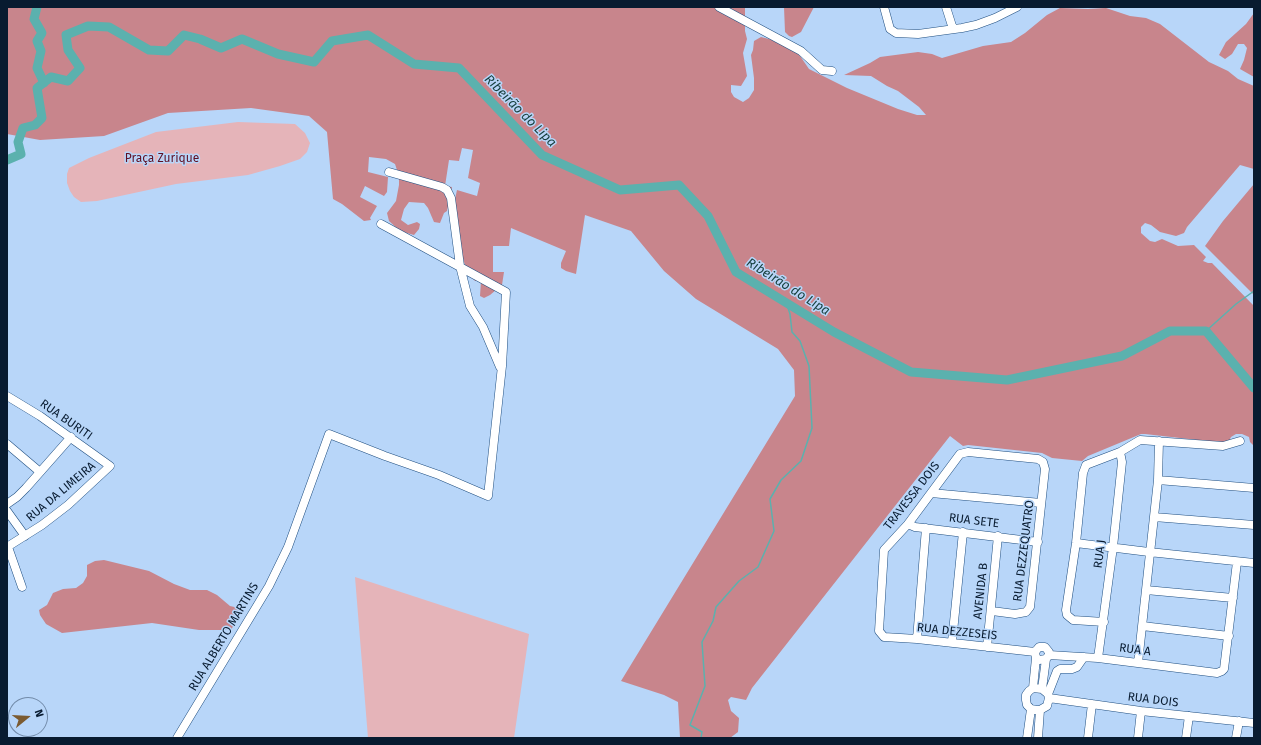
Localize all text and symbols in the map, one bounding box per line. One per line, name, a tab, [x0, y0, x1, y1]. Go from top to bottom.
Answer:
water label: Ribeirão do Lipa	[481, 72, 559, 150]
park label: Praça Zurique	[125, 152, 199, 166]
water label: Ribeirão do Lipa	[743, 255, 833, 319]
street label: RUA BURITI	[37, 397, 95, 443]
street label: RUA DA LIMEIRA	[24, 459, 98, 525]
street label: TRAVESSA DOIS	[881, 459, 943, 533]
street label: RUA DEZZEQUATRO	[1011, 500, 1037, 602]
street label: RUA SETE	[948, 511, 1000, 531]
street label: RUA J	[1091, 539, 1109, 569]
street label: AVENIDA B	[971, 562, 991, 620]
street label: RUA ALBERTO MARTINS	[186, 580, 262, 694]
street label: RUA DEZZESEIS	[916, 621, 998, 643]
street label: RUA A	[1118, 641, 1152, 659]
street label: RUA DOIS	[1127, 690, 1179, 710]
north arrow	[8, 697, 48, 737]
text: N	[32, 708, 46, 719]

